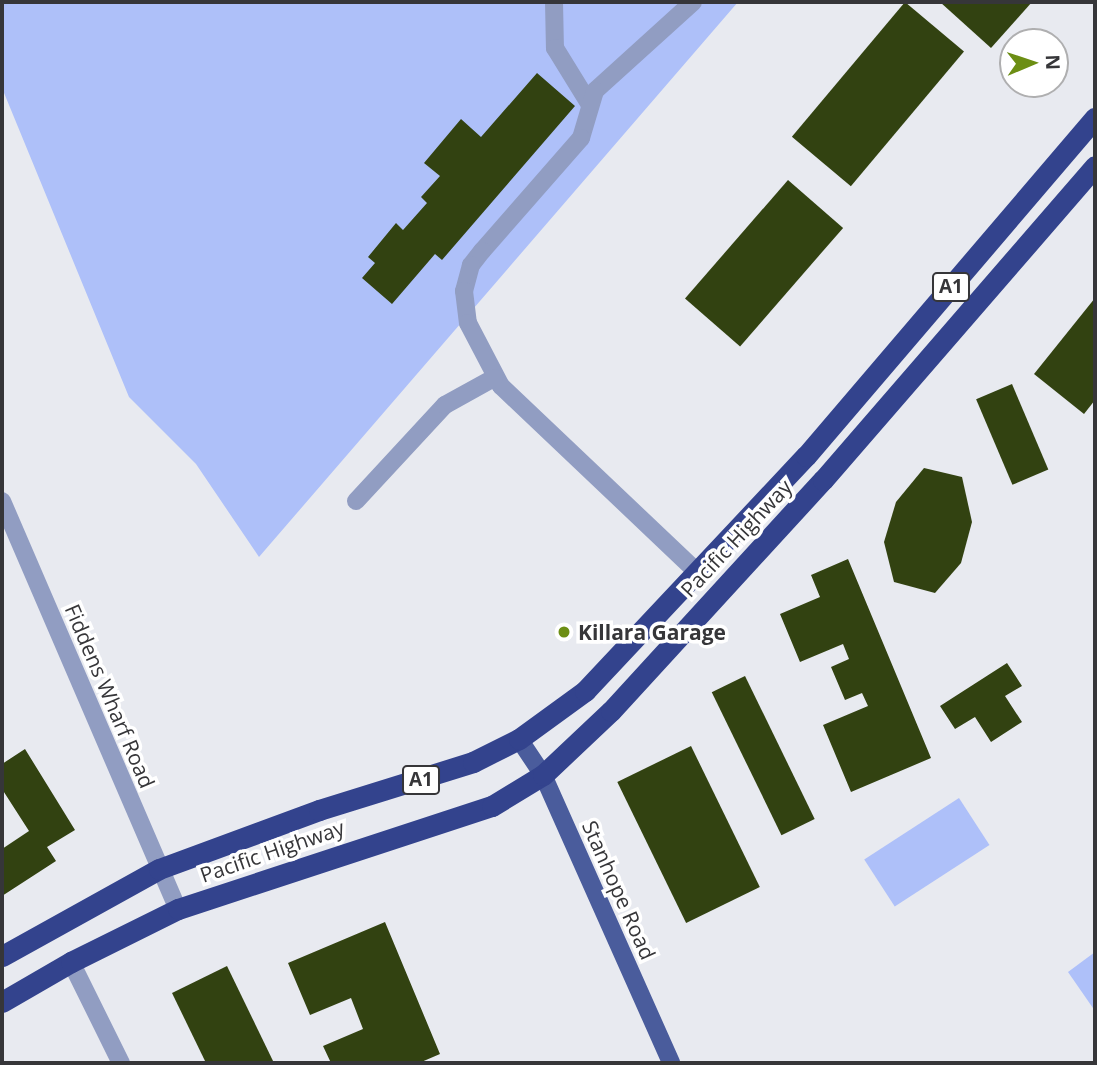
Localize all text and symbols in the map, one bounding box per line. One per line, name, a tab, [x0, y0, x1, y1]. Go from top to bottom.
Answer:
north arrow	[999, 28, 1069, 98]
text: N	[1040, 54, 1066, 71]
road number: A1	[932, 272, 970, 302]
street label: Pacific Highway	[675, 474, 797, 602]
street label: Fiddens Wharf Road	[60, 600, 160, 792]
place label: Killara Garage	[578, 619, 726, 645]
marker: Killara Garage	[556, 624, 572, 640]
road number: A1	[402, 764, 440, 796]
street label: Pacific Highway	[196, 814, 348, 888]
street label: Stanhope Road	[577, 817, 661, 963]

